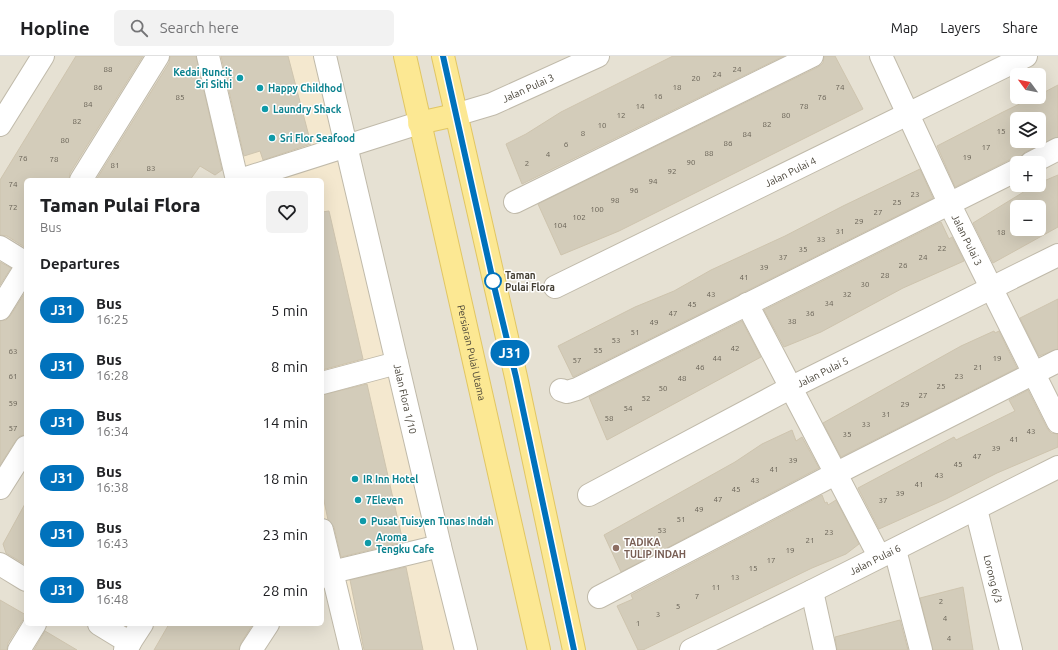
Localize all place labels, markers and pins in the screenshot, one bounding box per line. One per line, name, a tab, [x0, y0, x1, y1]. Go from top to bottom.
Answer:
place label: Kedai Runcit Sri Sithi	[173, 67, 233, 90]
marker: Kedai Runcit Sri Sithi	[235, 73, 245, 83]
marker: Happy Childhod	[255, 83, 265, 93]
place label: Happy Childhod	[268, 83, 342, 94]
marker: Laundry Shack	[260, 104, 270, 114]
place label: Laundry Shack	[273, 104, 342, 115]
marker: Sri Flor Seafood	[267, 133, 277, 143]
place label: Sri Flor Seafood	[280, 133, 355, 144]
place label: Taman Pulai Flora	[505, 270, 555, 293]
marker: Taman Pulai Flora	[484, 272, 502, 290]
marker: IR Inn Hotel	[350, 474, 360, 484]
place label: IR Inn Hotel	[363, 474, 418, 485]
marker: 7Eleven	[353, 495, 363, 505]
place label: 7Eleven	[366, 495, 403, 506]
marker: Pusat Tuisyen Tunas Indah	[358, 516, 368, 526]
place label: Pusat Tuisyen Tunas Indah	[371, 516, 494, 527]
place label: Aroma Tengku Cafe	[376, 532, 435, 555]
place label: TADIKA TULIP INDAH	[624, 537, 686, 560]
marker: Aroma Tengku Cafe	[363, 538, 373, 548]
marker: TADIKA TULIP INDAH	[611, 543, 621, 553]

